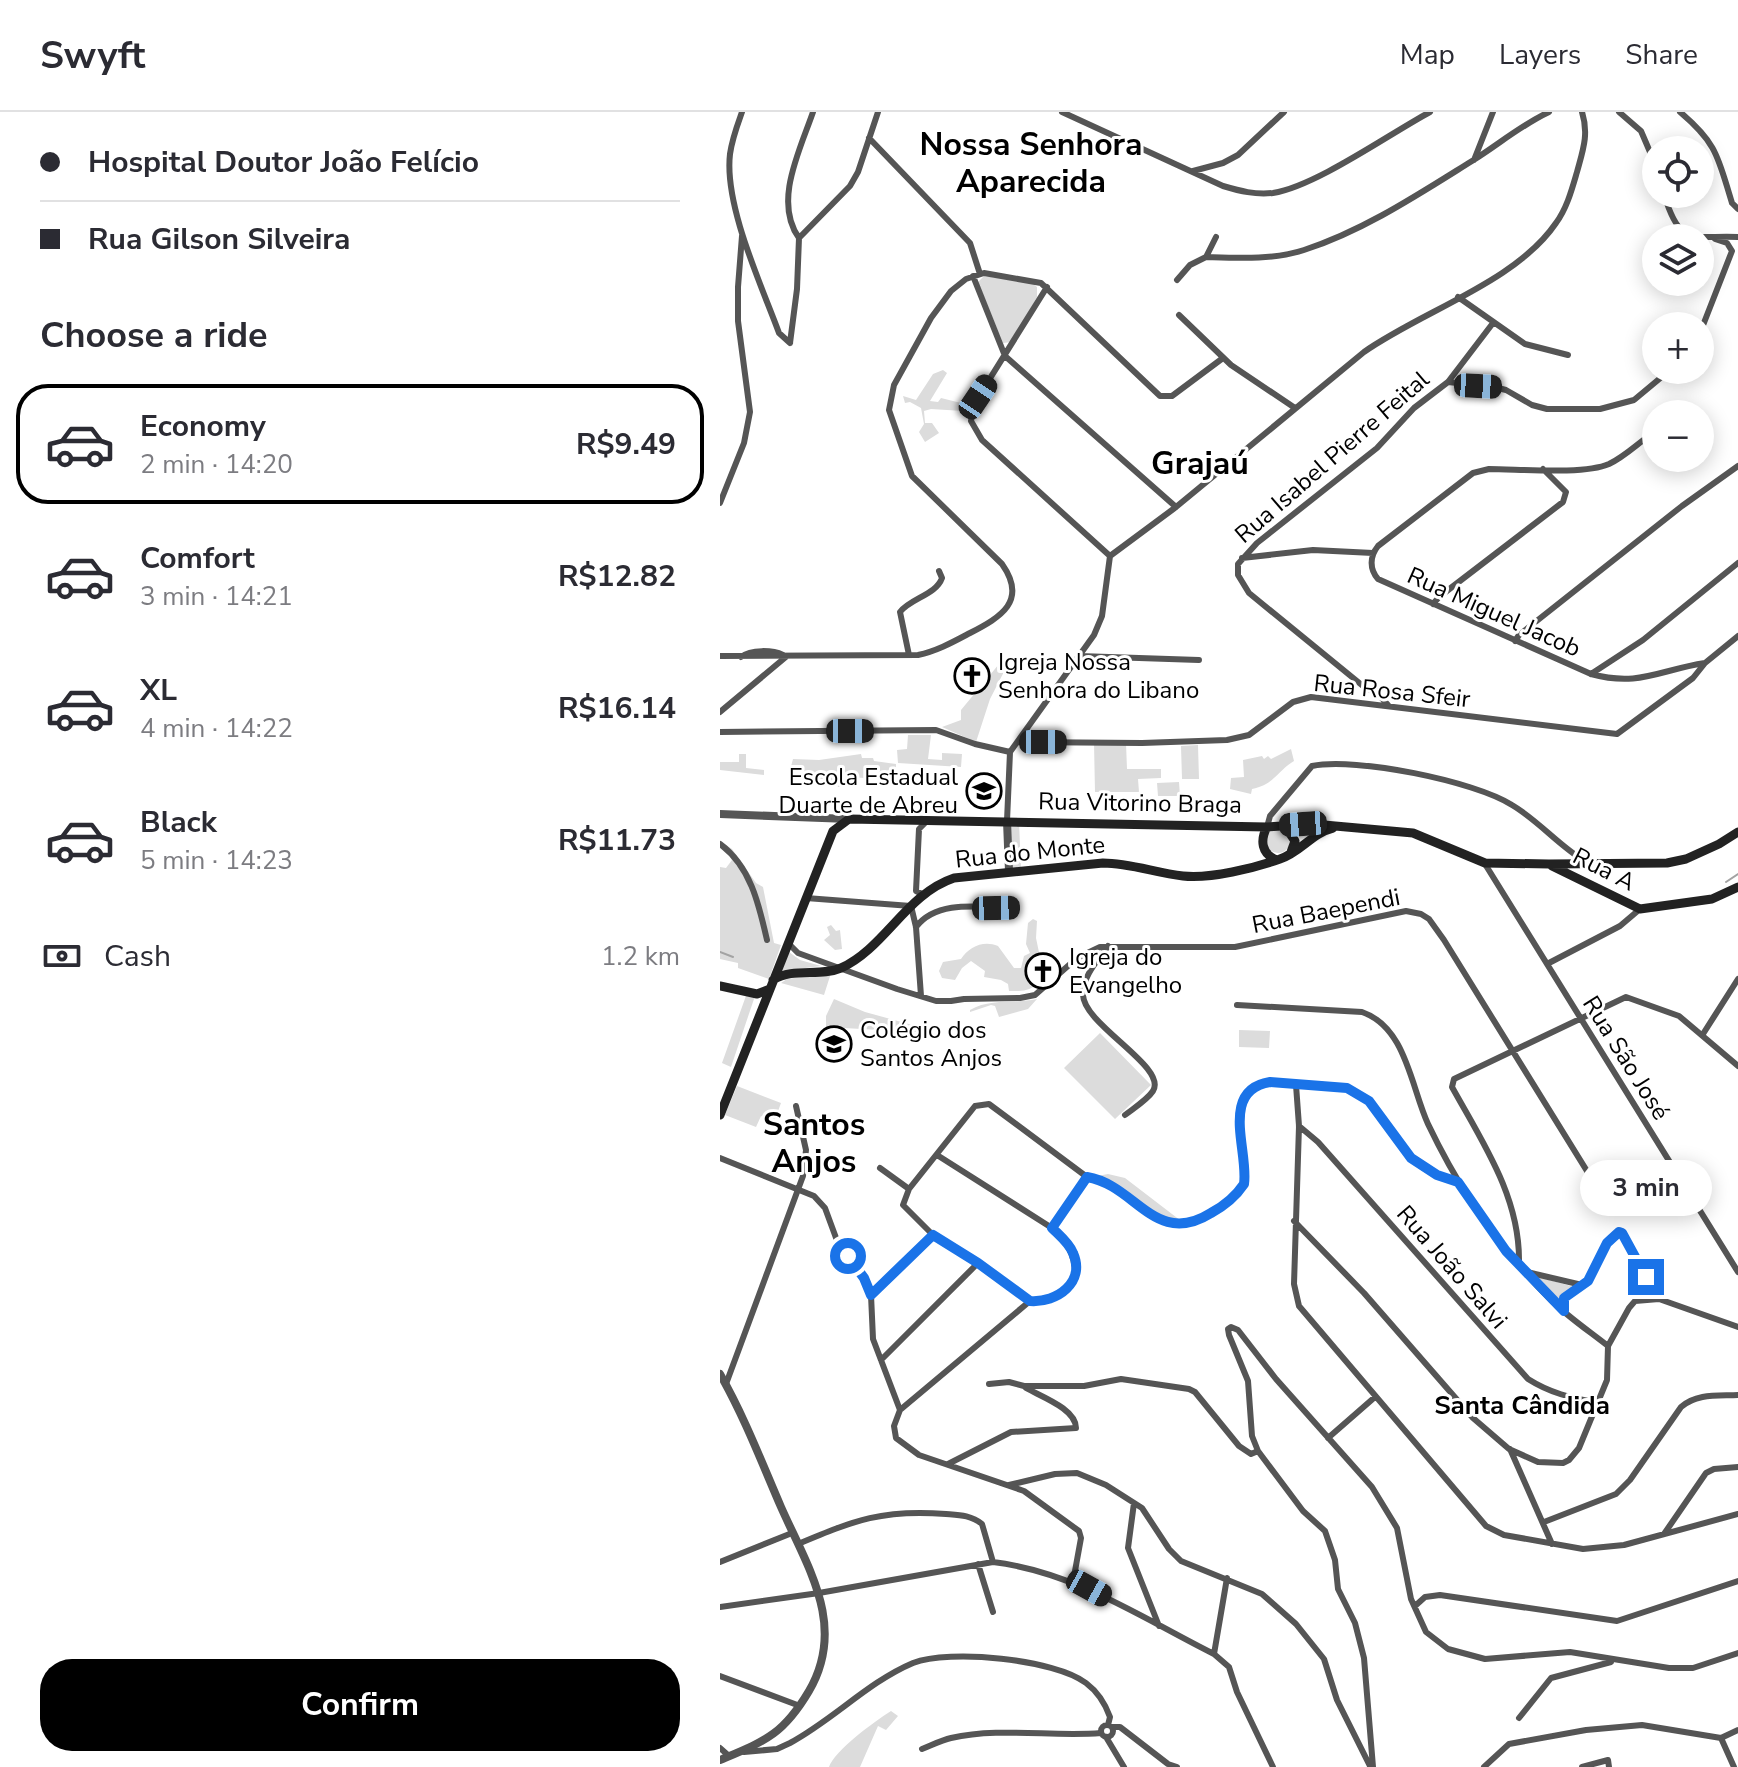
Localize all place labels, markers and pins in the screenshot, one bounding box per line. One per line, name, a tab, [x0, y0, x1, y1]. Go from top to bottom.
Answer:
place label: Igreja Nossa Senhora do Libano	[998, 646, 1199, 706]
church icon: Igreja Nossa Senhora do Libano	[953, 657, 991, 695]
place label: Escola Estadual Duarte de Abreu	[778, 761, 958, 821]
school or university icon: Escola Estadual Duarte de Abreu	[965, 772, 1003, 810]
place label: Igreja do Evangelho	[1069, 941, 1182, 1001]
church icon: Igreja do Evangelho	[1024, 952, 1062, 990]
place label: Colégio dos Santos Anjos	[860, 1014, 1002, 1074]
school or university icon: Colégio dos Santos Anjos	[815, 1025, 853, 1063]

